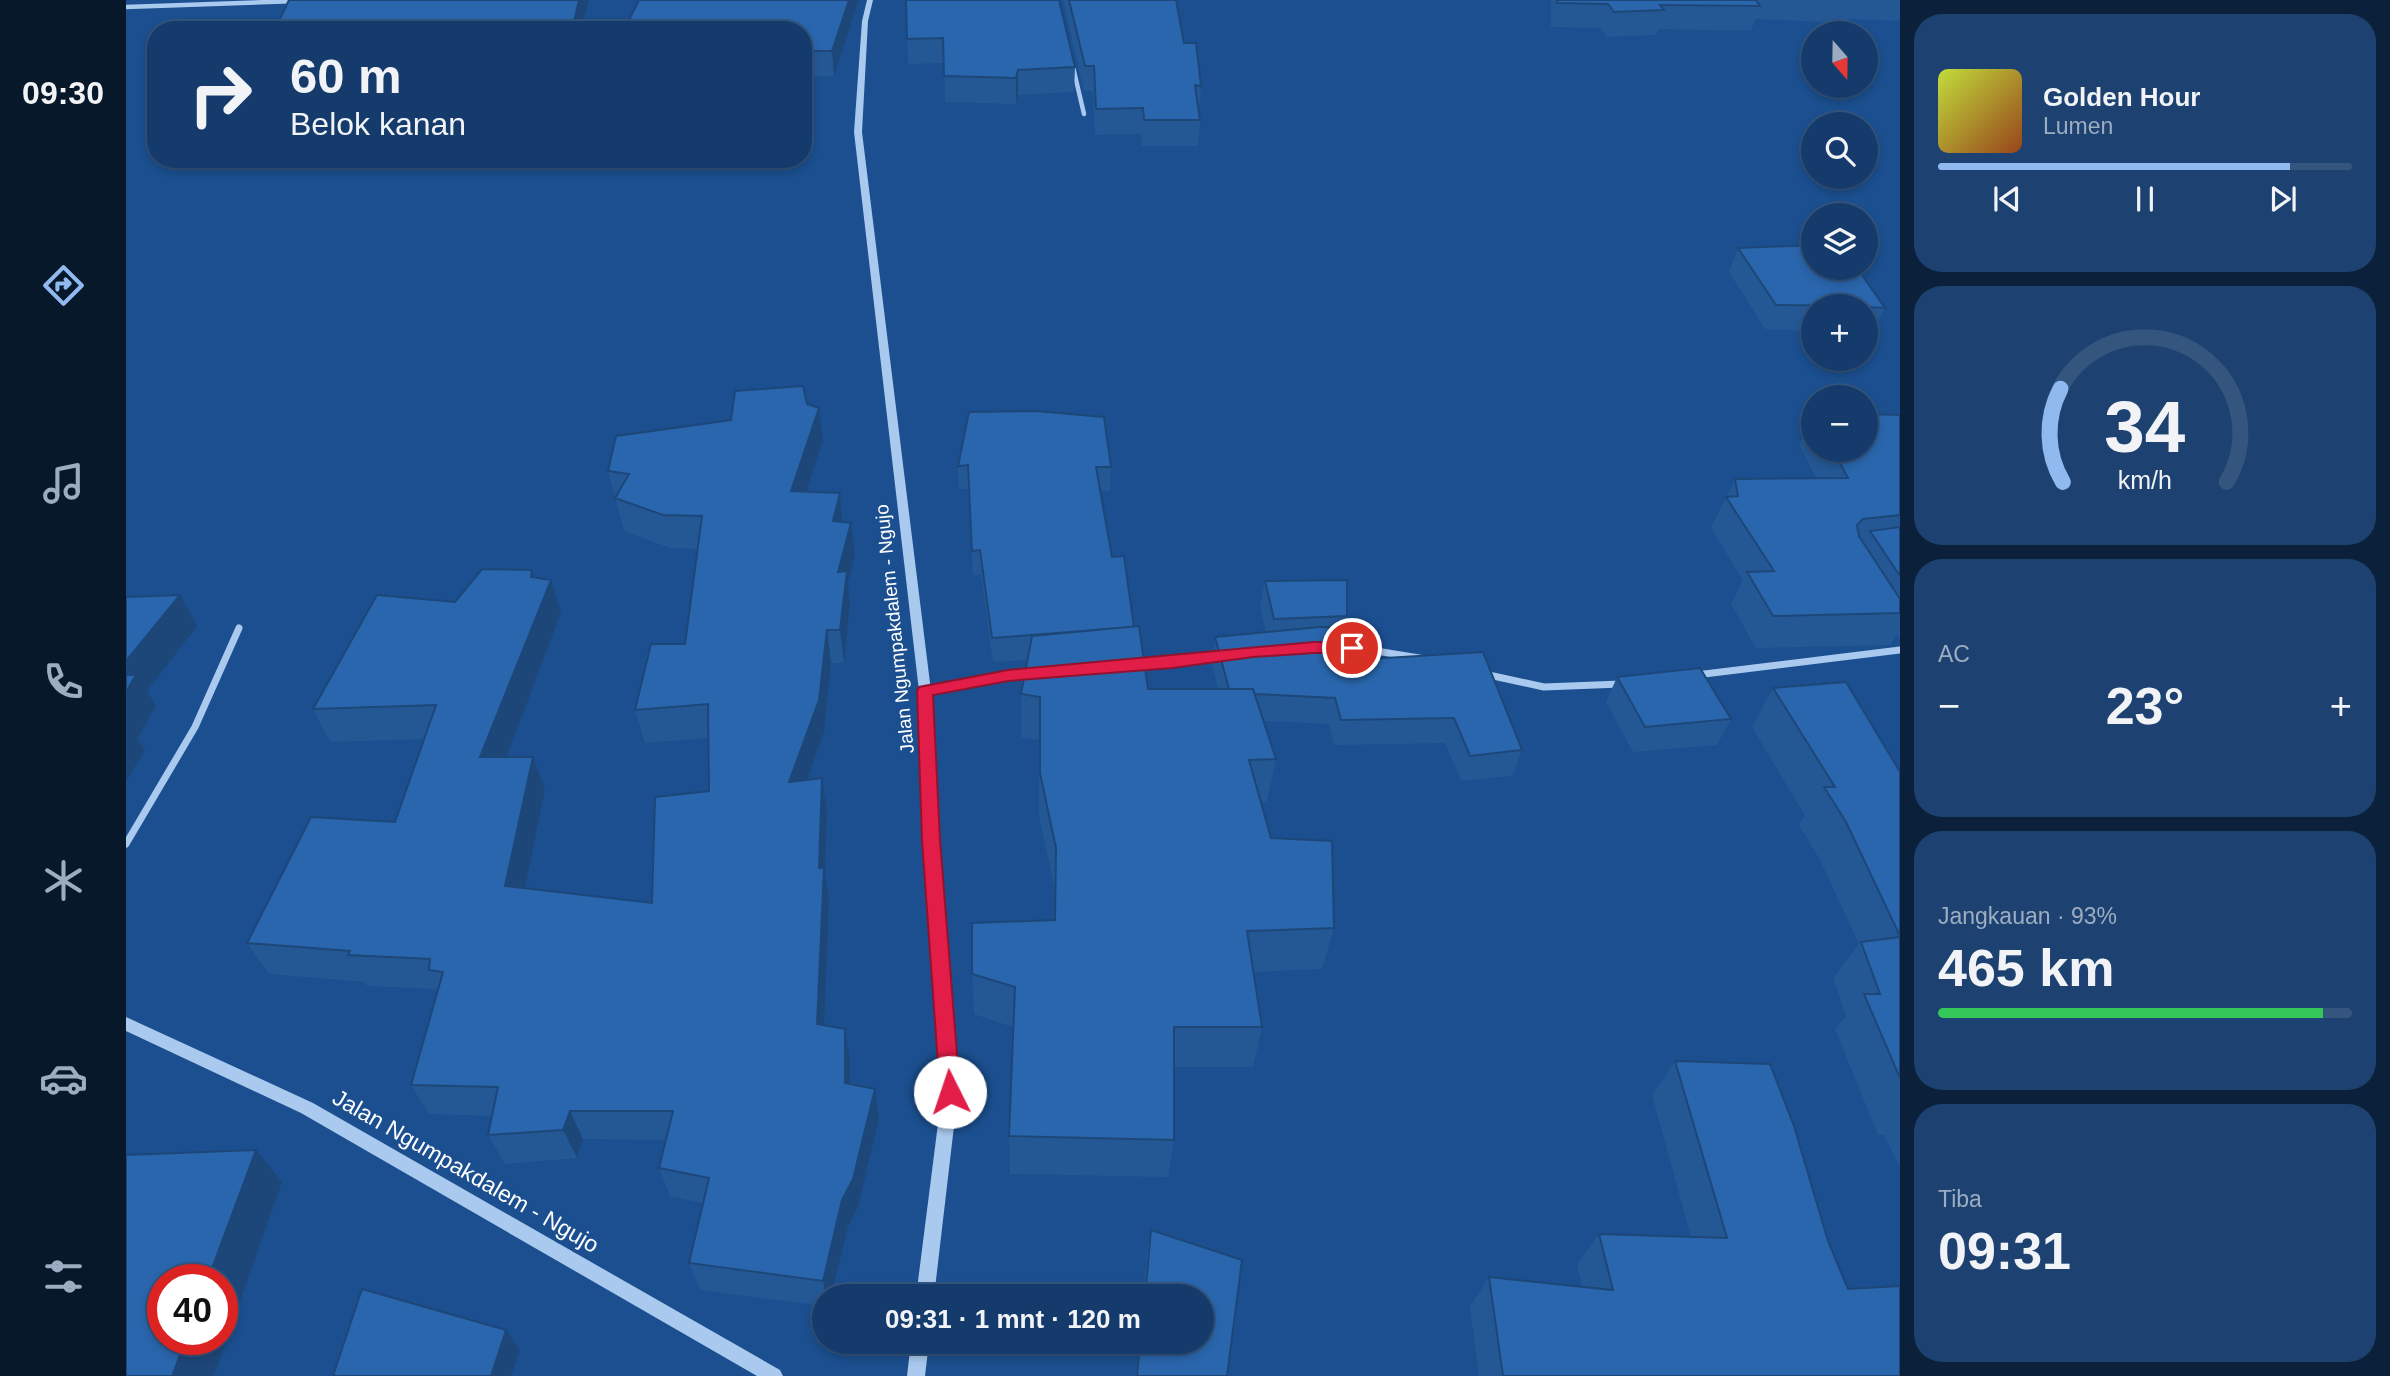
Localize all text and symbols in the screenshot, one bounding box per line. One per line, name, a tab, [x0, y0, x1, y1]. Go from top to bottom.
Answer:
north arrow	[1801, 21, 1878, 98]
map controls	[1801, 21, 1878, 462]
icon: right	[175, 49, 266, 140]
text: 60 m	[290, 49, 402, 103]
text: 09:30	[22, 75, 104, 111]
text: Golden Hour	[2043, 82, 2200, 112]
text: Belok kanan	[290, 106, 466, 142]
button: search	[1801, 112, 1878, 189]
text: Lumen	[2043, 113, 2113, 139]
icon: previous	[1988, 180, 2026, 218]
icon: pause	[2126, 180, 2164, 218]
icon: next	[2264, 180, 2302, 218]
button: layers	[1801, 203, 1878, 280]
icon: directions	[39, 261, 88, 310]
button: +	[1801, 294, 1878, 371]
button: −	[1801, 385, 1878, 462]
text: 34	[2105, 386, 2186, 467]
icon: music	[39, 459, 88, 508]
text: km/h	[2118, 465, 2172, 493]
street label: Jalan Ngumpakdalem - Ngujo	[871, 503, 918, 755]
pin	[1322, 618, 1382, 678]
icon: arrive	[1333, 629, 1371, 667]
text: AC	[1938, 641, 1970, 667]
icon: phone	[39, 657, 88, 706]
text: 23°	[2106, 677, 2184, 735]
text: −	[1938, 685, 1960, 727]
text: +	[2330, 685, 2352, 727]
icon: climate	[39, 856, 88, 905]
text: Jangkauan · 93%	[1938, 903, 2117, 929]
text: 465 km	[1938, 939, 2114, 997]
icon: car	[39, 1054, 88, 1103]
position arrow	[913, 1055, 987, 1129]
street label: Jalan Ngumpakdalem - Ngujo	[328, 1084, 604, 1258]
text: Tiba	[1938, 1186, 1982, 1212]
text: 09:31	[1938, 1222, 2071, 1280]
icon: filters	[39, 1252, 88, 1301]
speed limit sign: 40	[147, 1264, 238, 1355]
text: 09:31 · 1 mnt · 120 m	[885, 1304, 1141, 1334]

